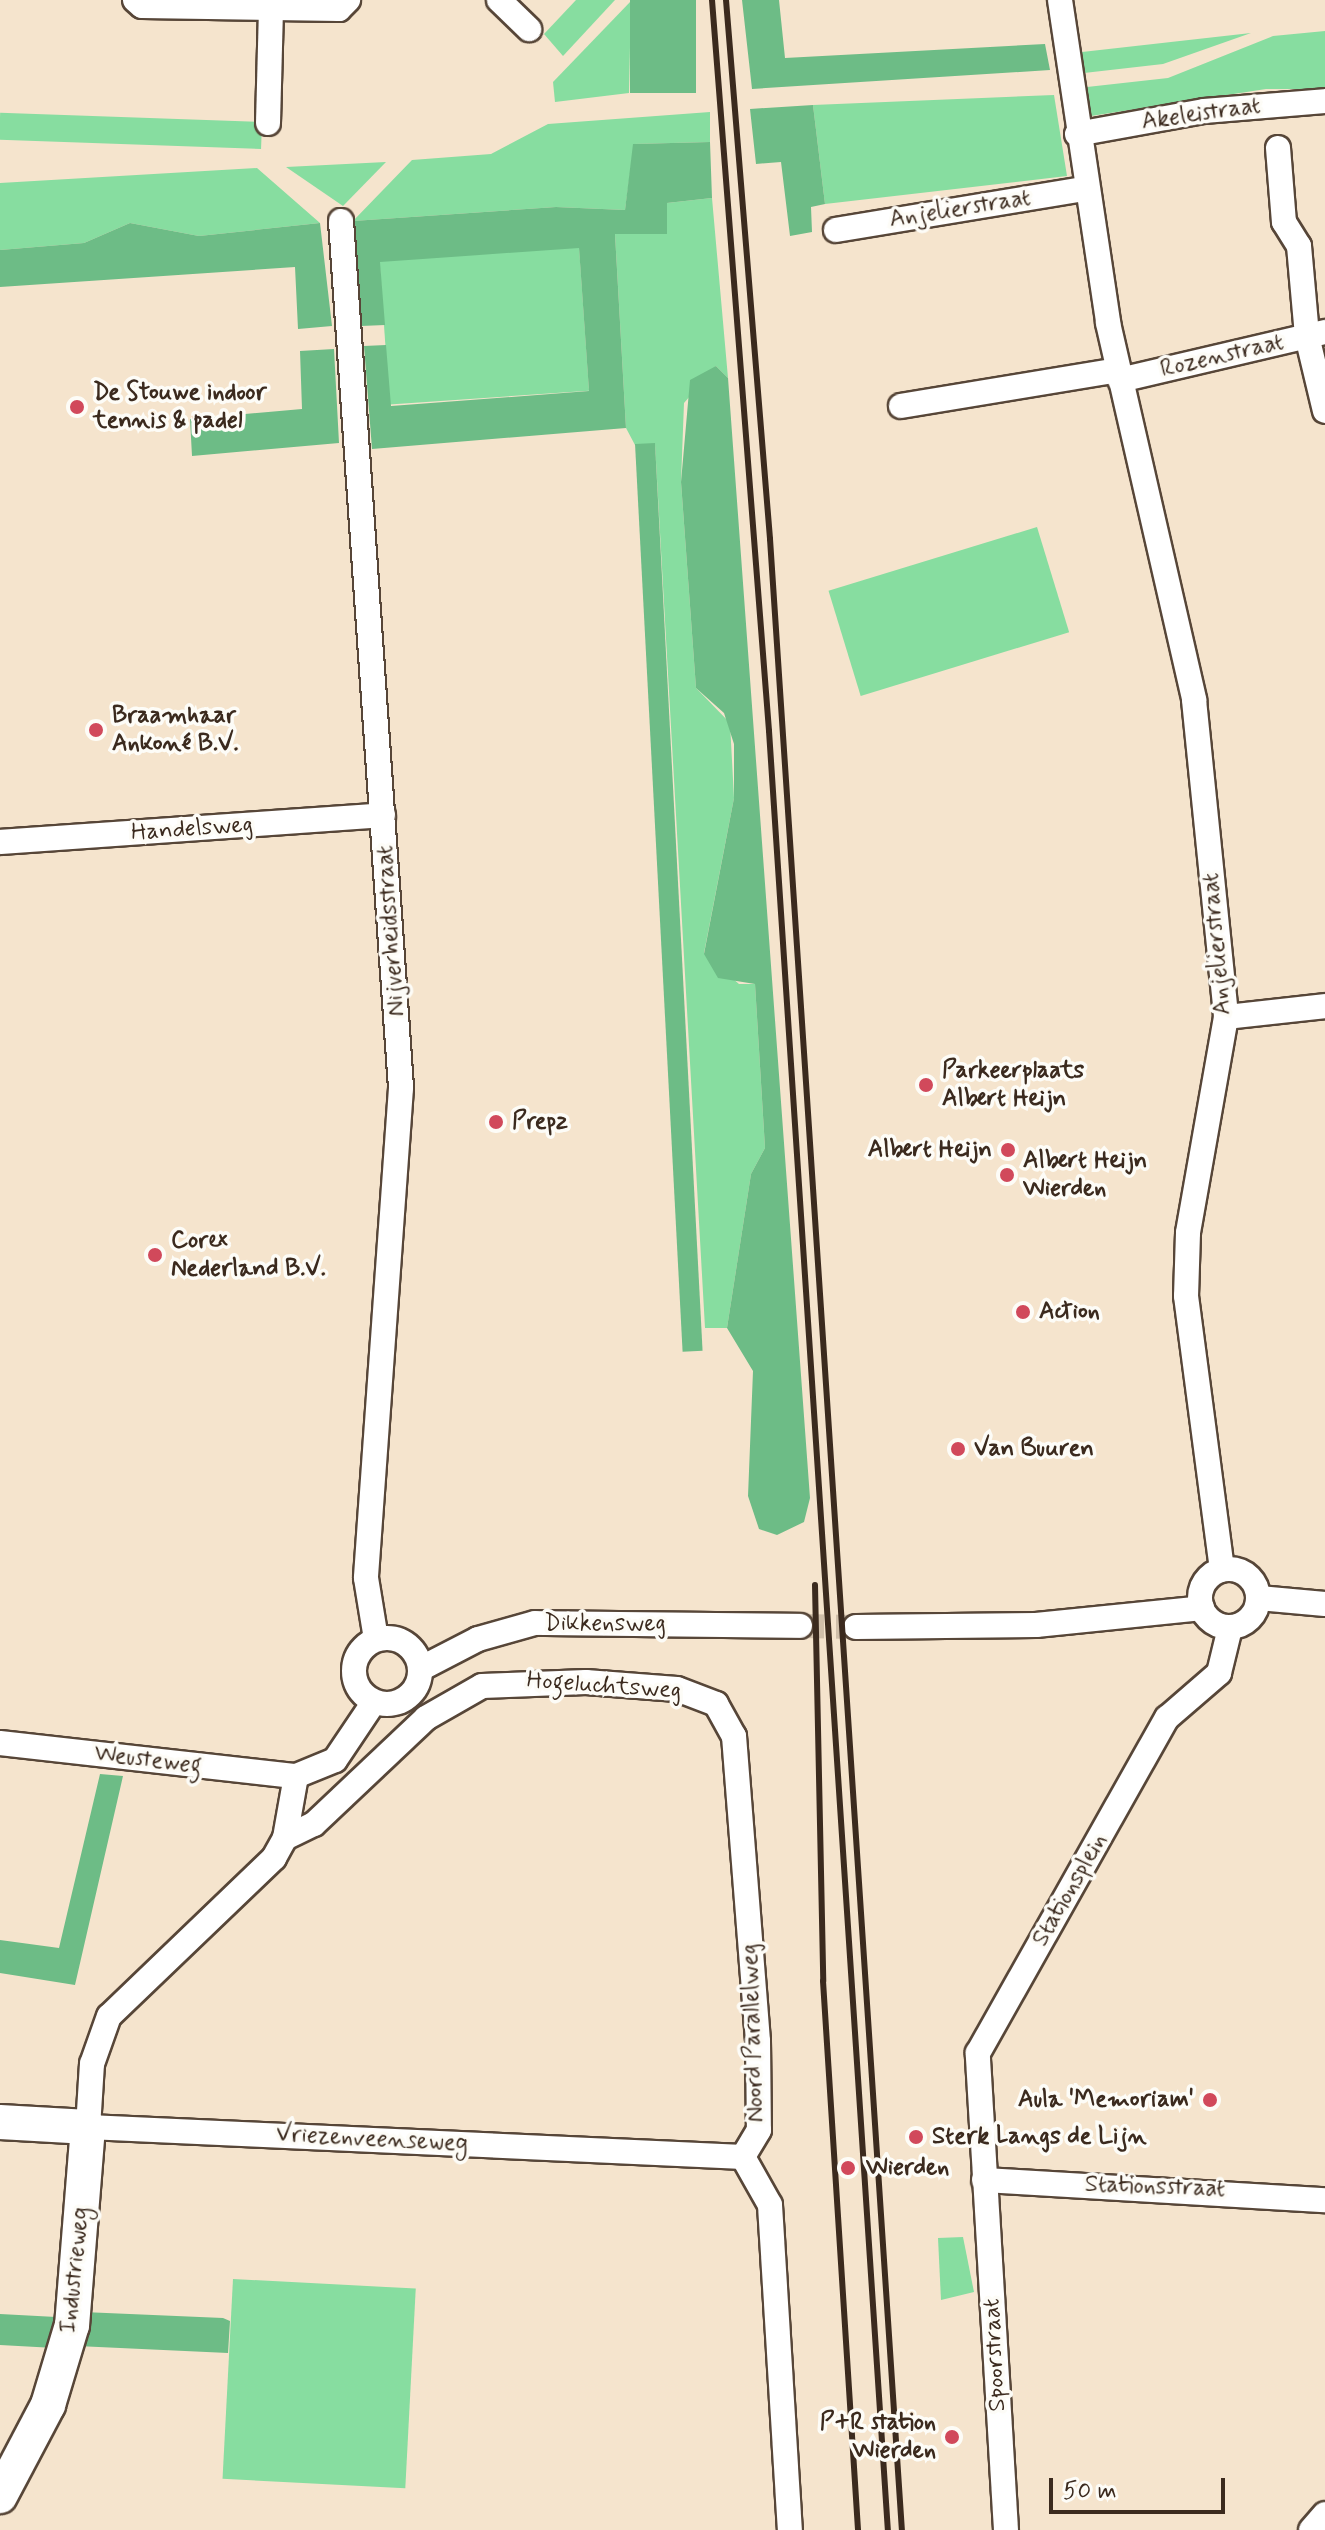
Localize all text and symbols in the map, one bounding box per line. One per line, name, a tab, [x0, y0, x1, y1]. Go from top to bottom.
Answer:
street label: Akeleistraat	[1140, 91, 1262, 137]
street label: Anjelierstraat	[887, 184, 1033, 234]
street label: Rozenstraat	[1158, 328, 1286, 384]
place label: De Stouwe indoor tennis & padel	[93, 379, 263, 435]
marker: De Stouwe indoor tennis & padel	[68, 398, 86, 416]
place label: Braamhaar Ankoné B.V.	[112, 702, 238, 758]
marker: Braamhaar Ankoné B.V.	[87, 721, 105, 739]
street label: Handelsweg	[130, 810, 254, 848]
street label: Nijverheidsstraat	[371, 844, 411, 1018]
street label: Anjelierstraat	[1196, 872, 1238, 1016]
place label: Parkeerplaats Albert Heijn	[942, 1057, 1084, 1113]
marker: Parkeerplaats Albert Heijn	[917, 1076, 935, 1094]
place label: Prepz	[512, 1108, 568, 1136]
marker: Prepz	[487, 1113, 505, 1131]
place label: Albert Heijn	[868, 1136, 992, 1164]
marker: Albert Heijn	[999, 1141, 1017, 1159]
place label: Albert Heijn Wierden	[1023, 1147, 1147, 1203]
marker: Albert Heijn Wierden	[998, 1166, 1016, 1184]
place label: Corex Nederland B.V.	[171, 1227, 326, 1283]
marker: Corex Nederland B.V.	[146, 1246, 164, 1264]
place label: Action	[1039, 1298, 1100, 1326]
marker: Action	[1014, 1303, 1032, 1321]
place label: Van Buuren	[974, 1435, 1095, 1463]
marker: Van Buuren	[949, 1440, 967, 1458]
street label: Dikkensweg	[544, 1610, 666, 1638]
street label: Hogeluchtsweg	[526, 1666, 682, 1706]
street label: Weusteweg	[93, 1739, 203, 1781]
street label: Stationsplein	[1026, 1828, 1114, 1952]
street label: Noord Parallelweg	[735, 1943, 771, 2123]
place label: Aula 'Memoriam'	[1018, 2086, 1194, 2114]
marker: Aula 'Memoriam'	[1201, 2091, 1219, 2109]
street label: Vriezenveenseweg	[275, 2120, 469, 2158]
place label: Sterk Langs de Lijn	[932, 2123, 1143, 2151]
marker: Sterk Langs de Lijn	[907, 2128, 925, 2146]
place label: Wierden	[866, 2154, 949, 2182]
marker: Wierden	[837, 2157, 859, 2179]
street label: Stationsstraat	[1084, 2170, 1226, 2204]
street label: Industrieweg	[54, 2205, 96, 2335]
street label: Spoorstraat	[978, 2298, 1012, 2412]
place label: P+R station Wierden	[820, 2409, 936, 2465]
marker: P+R station Wierden	[943, 2428, 961, 2446]
scale bar	[1053, 2462, 1229, 2512]
text: 50 m	[1063, 2476, 1117, 2507]

